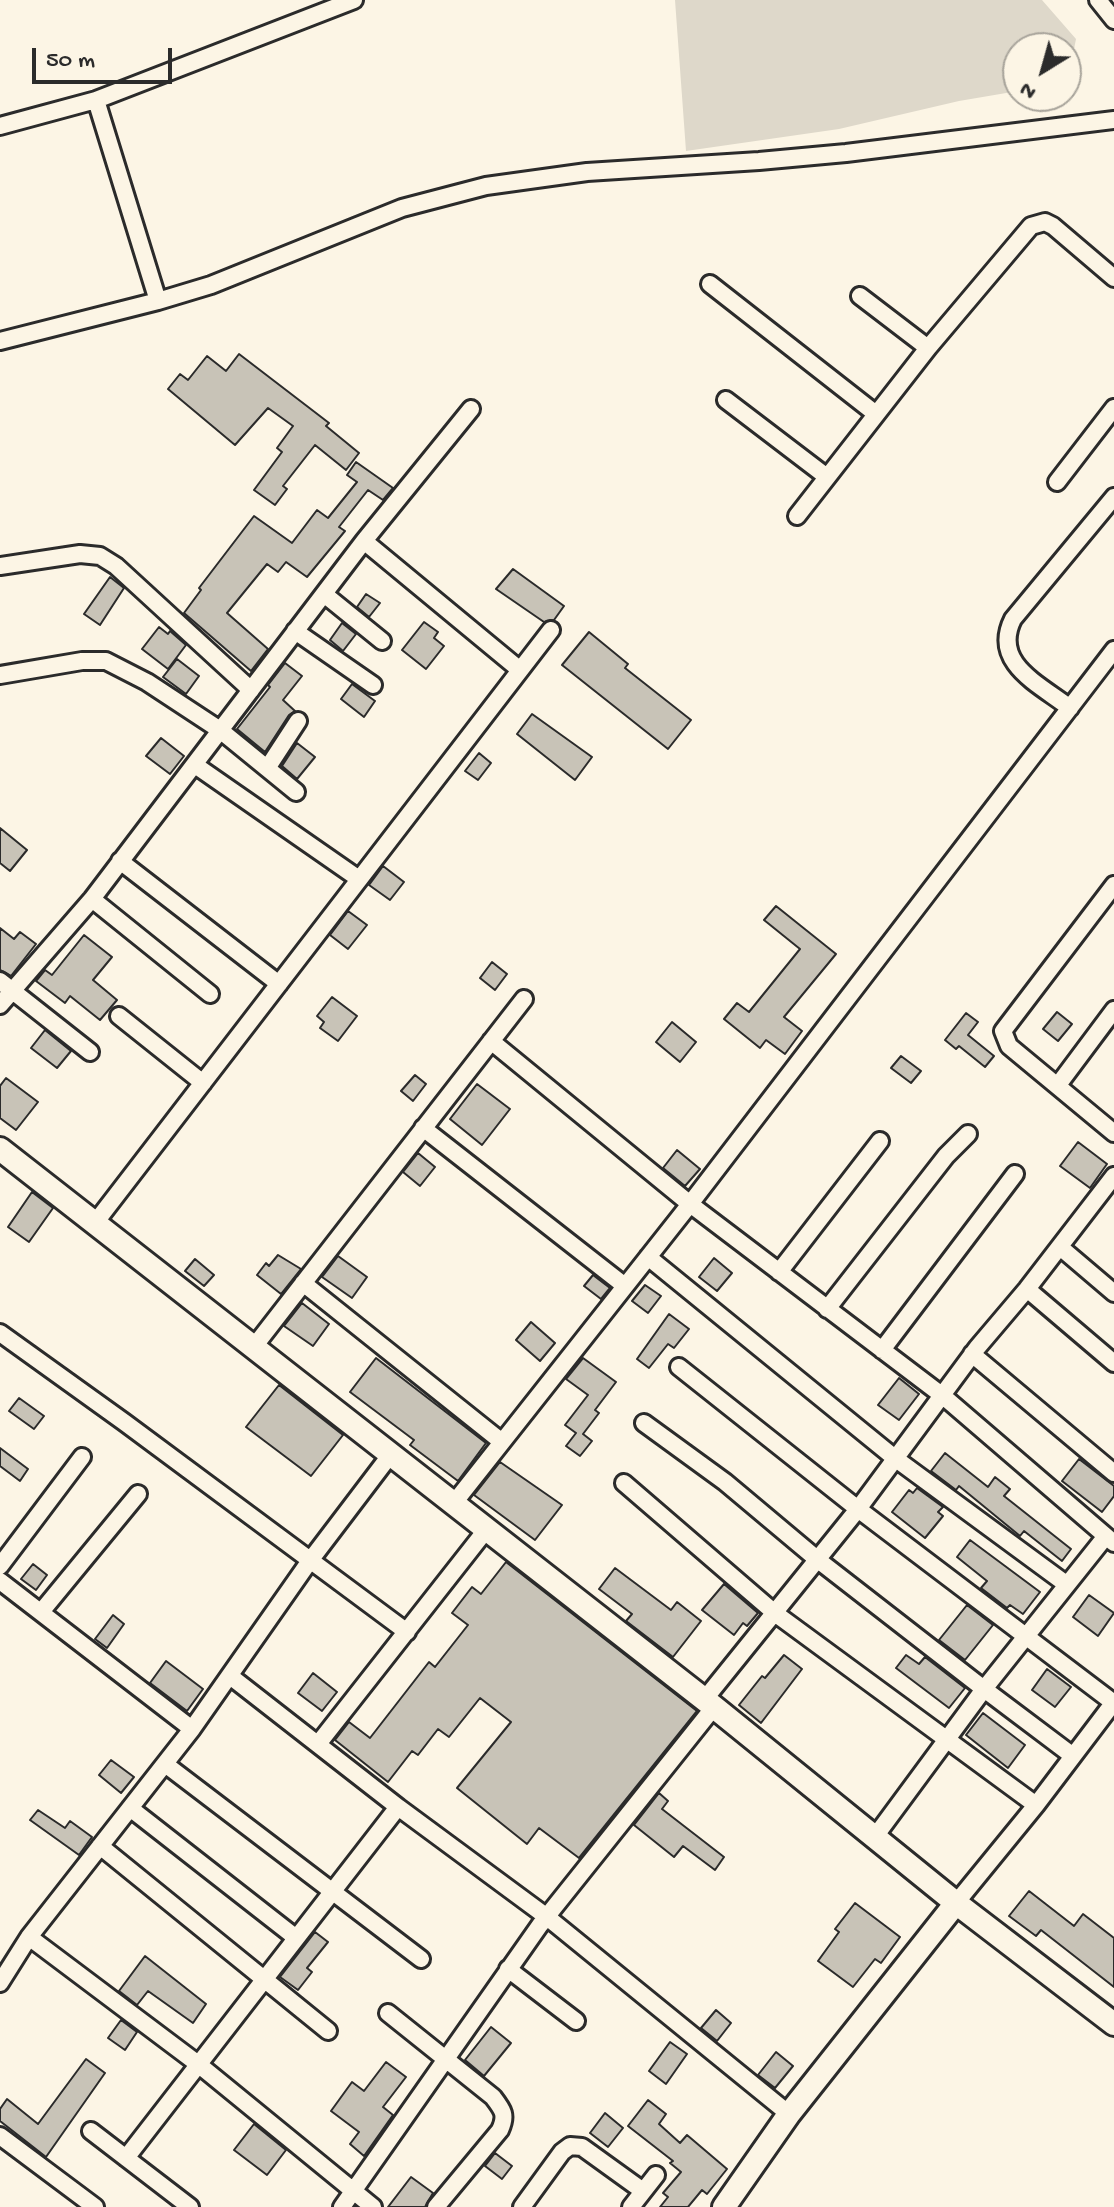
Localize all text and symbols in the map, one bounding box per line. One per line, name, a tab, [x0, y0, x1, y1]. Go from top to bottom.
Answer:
scale bar	[36, 32, 176, 82]
north arrow	[1002, 32, 1082, 112]
text: 50 m	[46, 47, 95, 76]
text: N	[1015, 75, 1042, 104]

